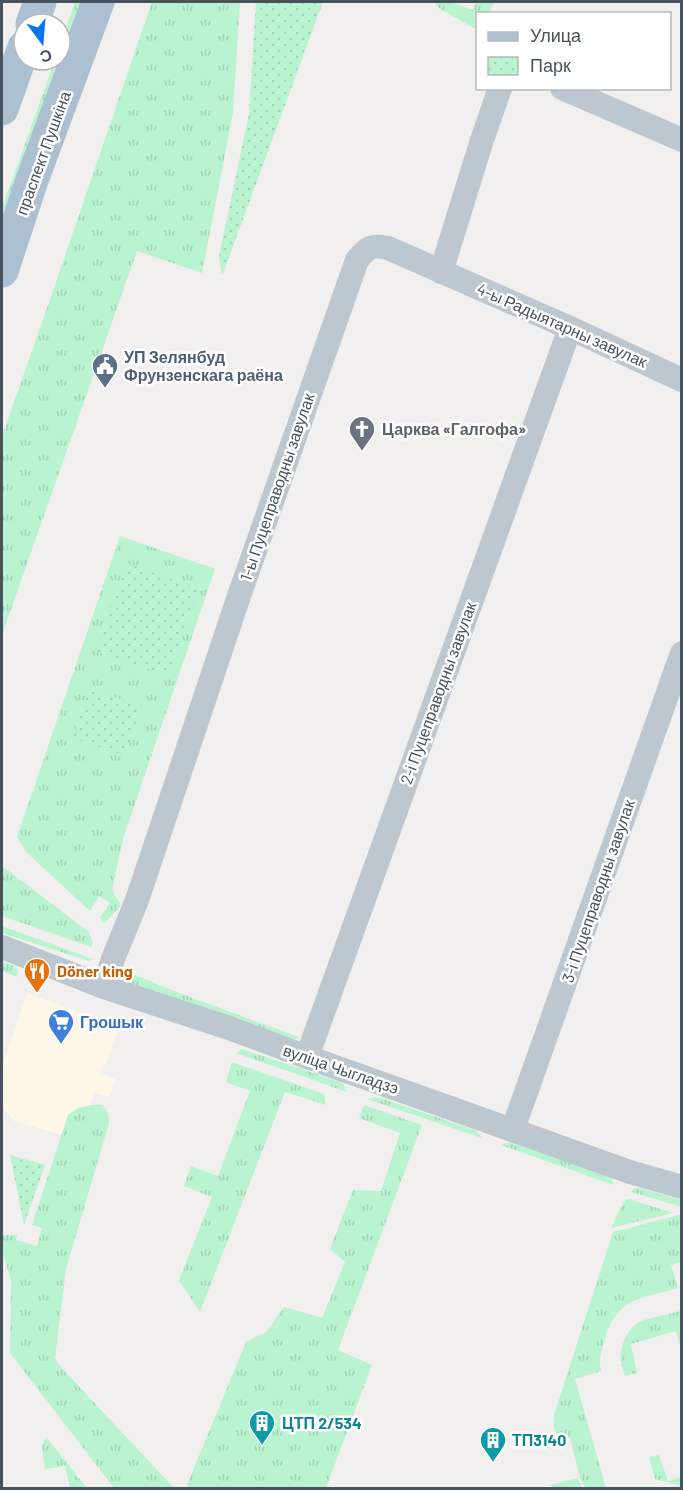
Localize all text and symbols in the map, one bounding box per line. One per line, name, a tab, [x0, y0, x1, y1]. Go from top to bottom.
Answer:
north arrow	[12, 12, 72, 72]
legend	[476, 12, 671, 90]
text: Улица	[530, 24, 582, 46]
text: С	[38, 46, 54, 68]
text: Парк	[530, 54, 571, 76]
street label: праспект Пушкіна	[11, 88, 74, 217]
street label: 4-ы Радыятарны завулак	[474, 278, 651, 371]
place label: УП Зелянбуд Фрунзенскага раёна	[124, 347, 283, 384]
public building icon: УП Зелянбуд Фрунзенскага раёна	[90, 351, 120, 389]
street label: 1-ы Пуцеправодны завулак	[235, 389, 318, 583]
church icon: Царква «Галгофа»	[347, 414, 377, 452]
place label: Царква «Галгофа»	[382, 419, 526, 438]
street label: 2-і Пуцеправодны завулак	[396, 598, 480, 787]
street label: 3-і Пуцеправодны завулак	[557, 796, 638, 985]
restaurant icon: Döner king	[22, 956, 52, 994]
place label: Döner king	[57, 961, 133, 980]
supermarket icon: Грошык	[46, 1007, 76, 1045]
place label: Грошык	[80, 1012, 144, 1031]
street label: вуліца Чыгладзэ	[281, 1040, 401, 1097]
building icon: ЦТП 2/534	[247, 1408, 277, 1446]
place label: ЦТП 2/534	[282, 1413, 362, 1432]
building icon: ТП3140	[478, 1425, 508, 1463]
place label: ТП3140	[512, 1430, 566, 1449]

